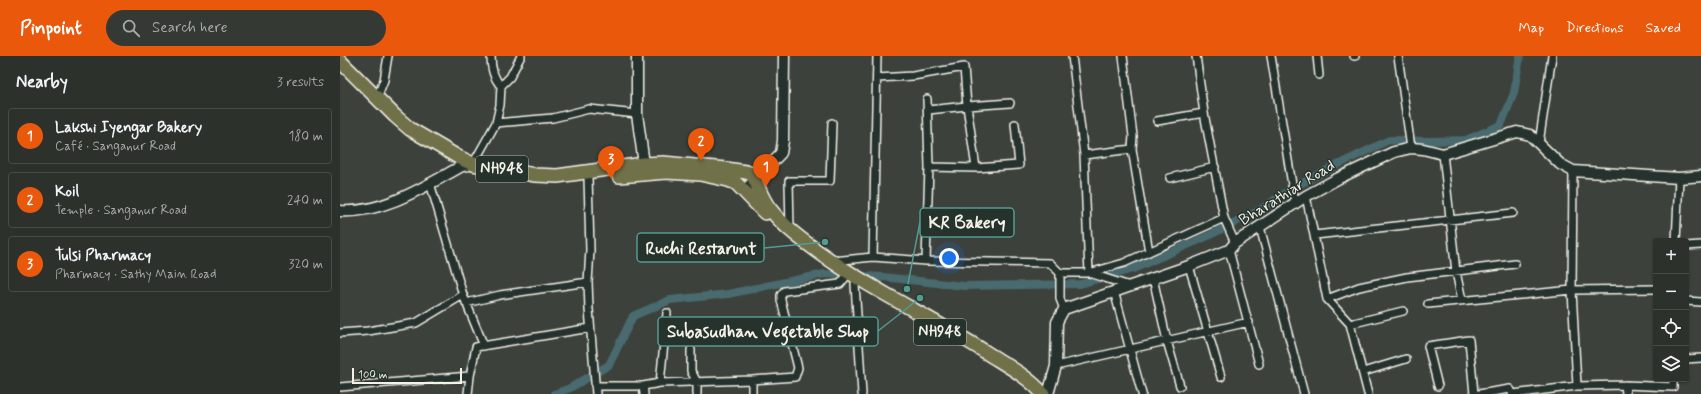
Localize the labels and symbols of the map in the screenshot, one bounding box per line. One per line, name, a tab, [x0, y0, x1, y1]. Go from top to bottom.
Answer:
pin: 2	[688, 128, 714, 161]
pin: 3	[598, 146, 624, 179]
pin: 1	[753, 154, 779, 187]
street label: Bharathiar Road	[1235, 155, 1339, 231]
road number: NH948	[476, 156, 528, 182]
callout: KR Bakery	[920, 208, 1014, 237]
text: KR Bakery	[928, 212, 1006, 234]
callout: Ruchi Restarunt	[637, 233, 764, 262]
text: Ruchi Restarunt	[645, 238, 757, 260]
your location	[939, 248, 959, 268]
callout: Subasudhan Vegetable Shop	[658, 317, 878, 346]
road number: NH948	[914, 319, 966, 345]
text: Subasudhan Vegetable Shop	[667, 321, 869, 346]
scale bar	[352, 366, 462, 385]

